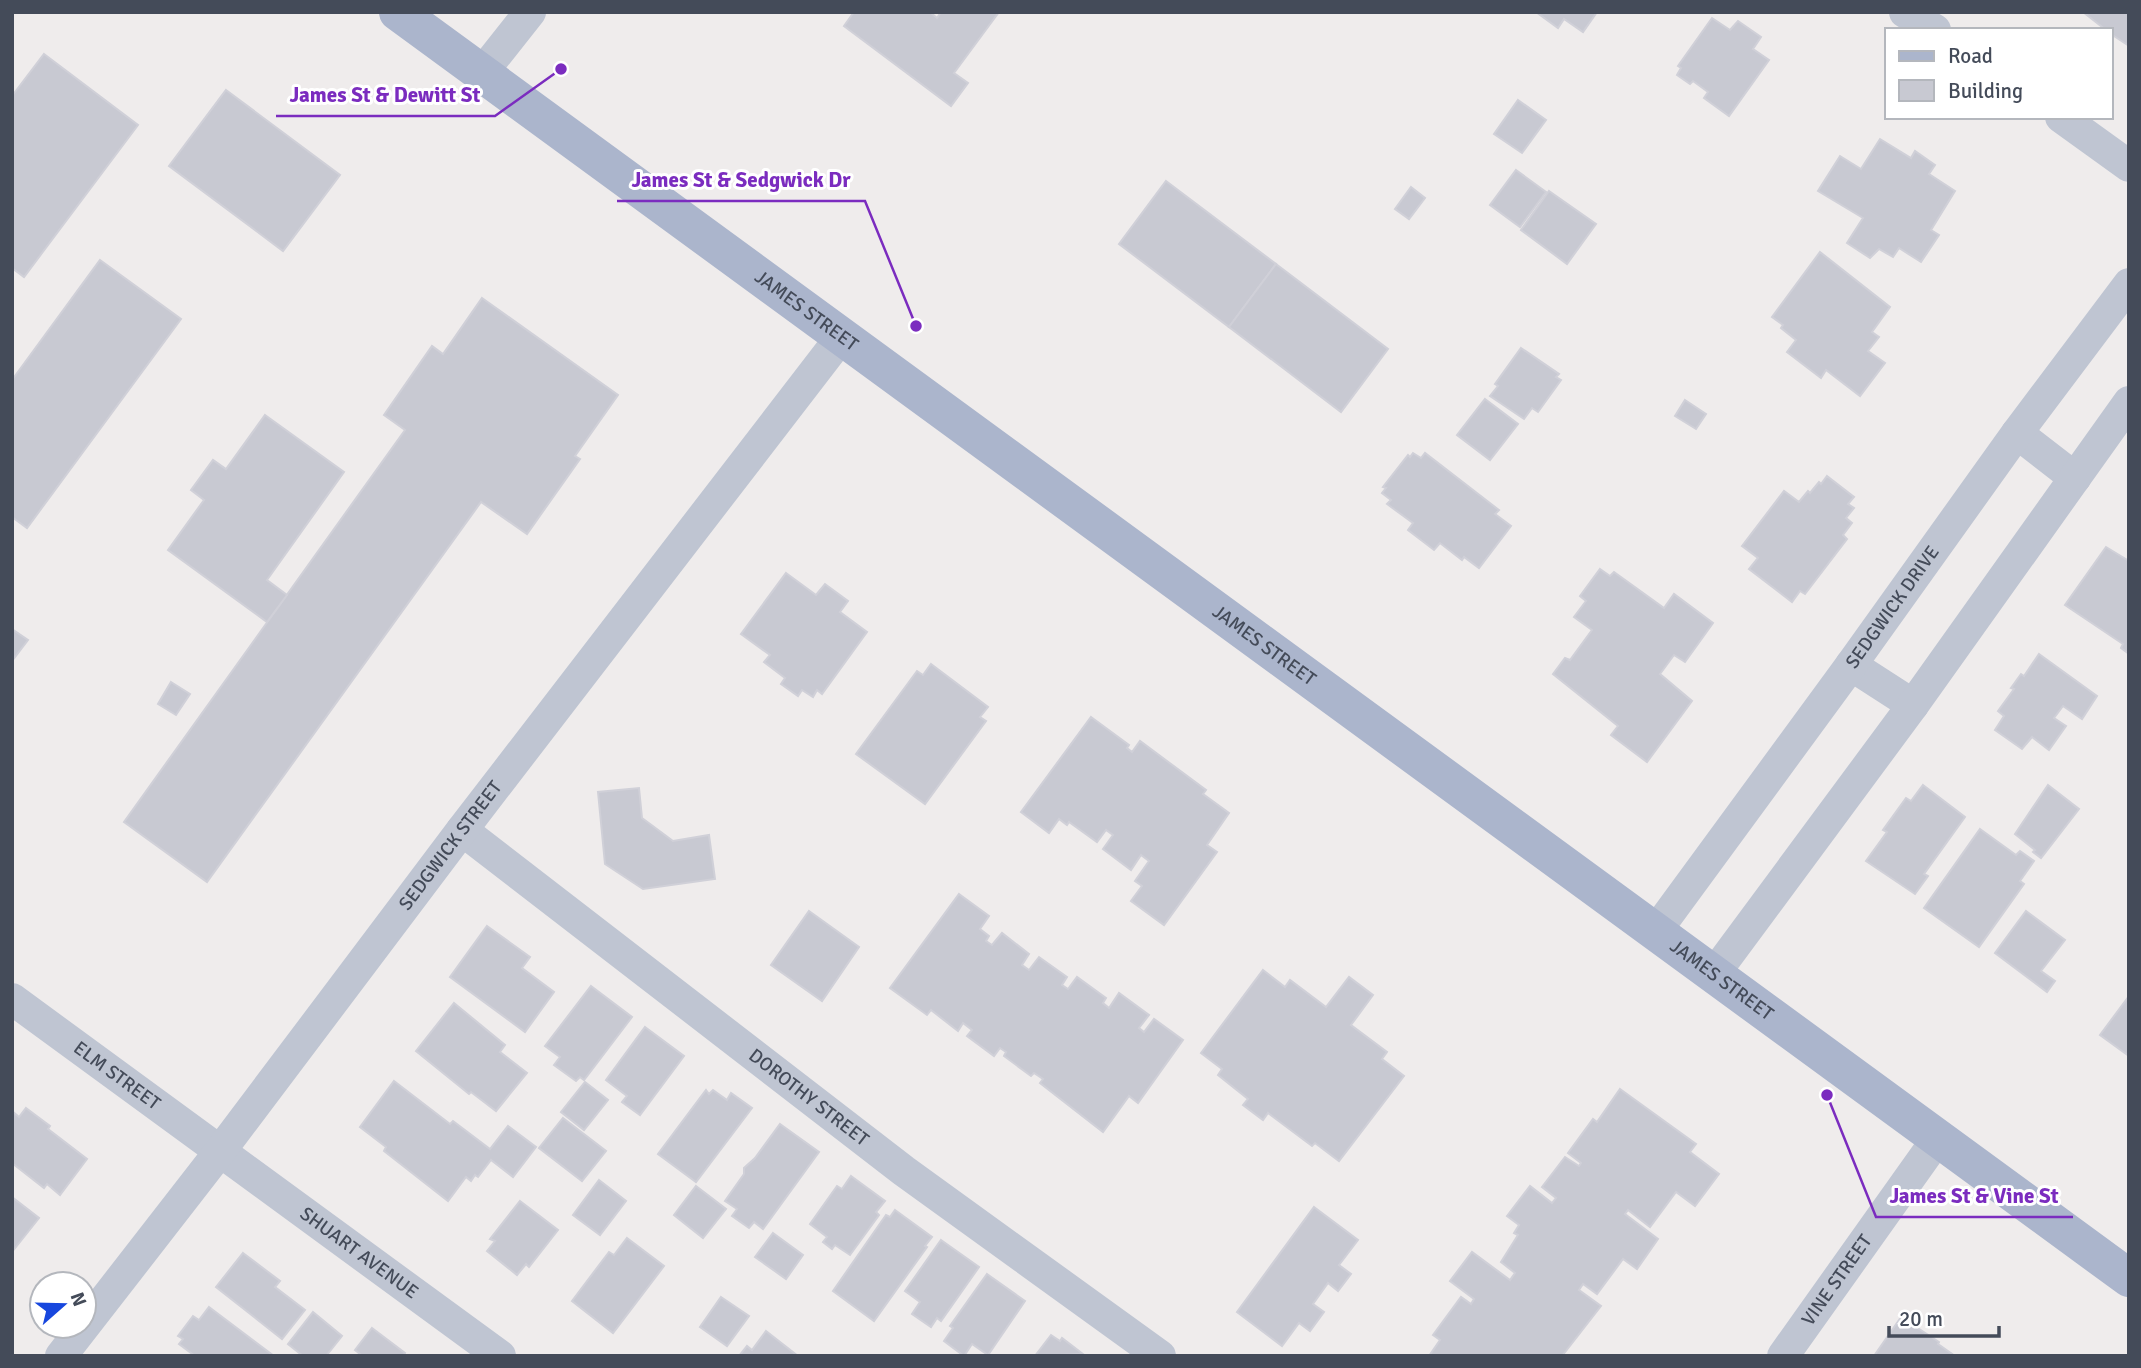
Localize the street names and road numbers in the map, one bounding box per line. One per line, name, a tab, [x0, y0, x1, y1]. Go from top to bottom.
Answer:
street label: JAMES STREET	[750, 265, 863, 357]
street label: SEDGWICK DRIVE	[1840, 541, 1945, 673]
street label: JAMES STREET	[1208, 600, 1321, 692]
street label: SEDGWICK STREET	[394, 776, 508, 915]
street label: JAMES STREET	[1665, 934, 1779, 1026]
street label: ELM STREET	[69, 1036, 166, 1116]
street label: DOROTHY STREET	[744, 1044, 874, 1152]
street label: SHUART AVENUE	[295, 1202, 423, 1304]
street label: VINE STREET	[1796, 1229, 1878, 1330]

